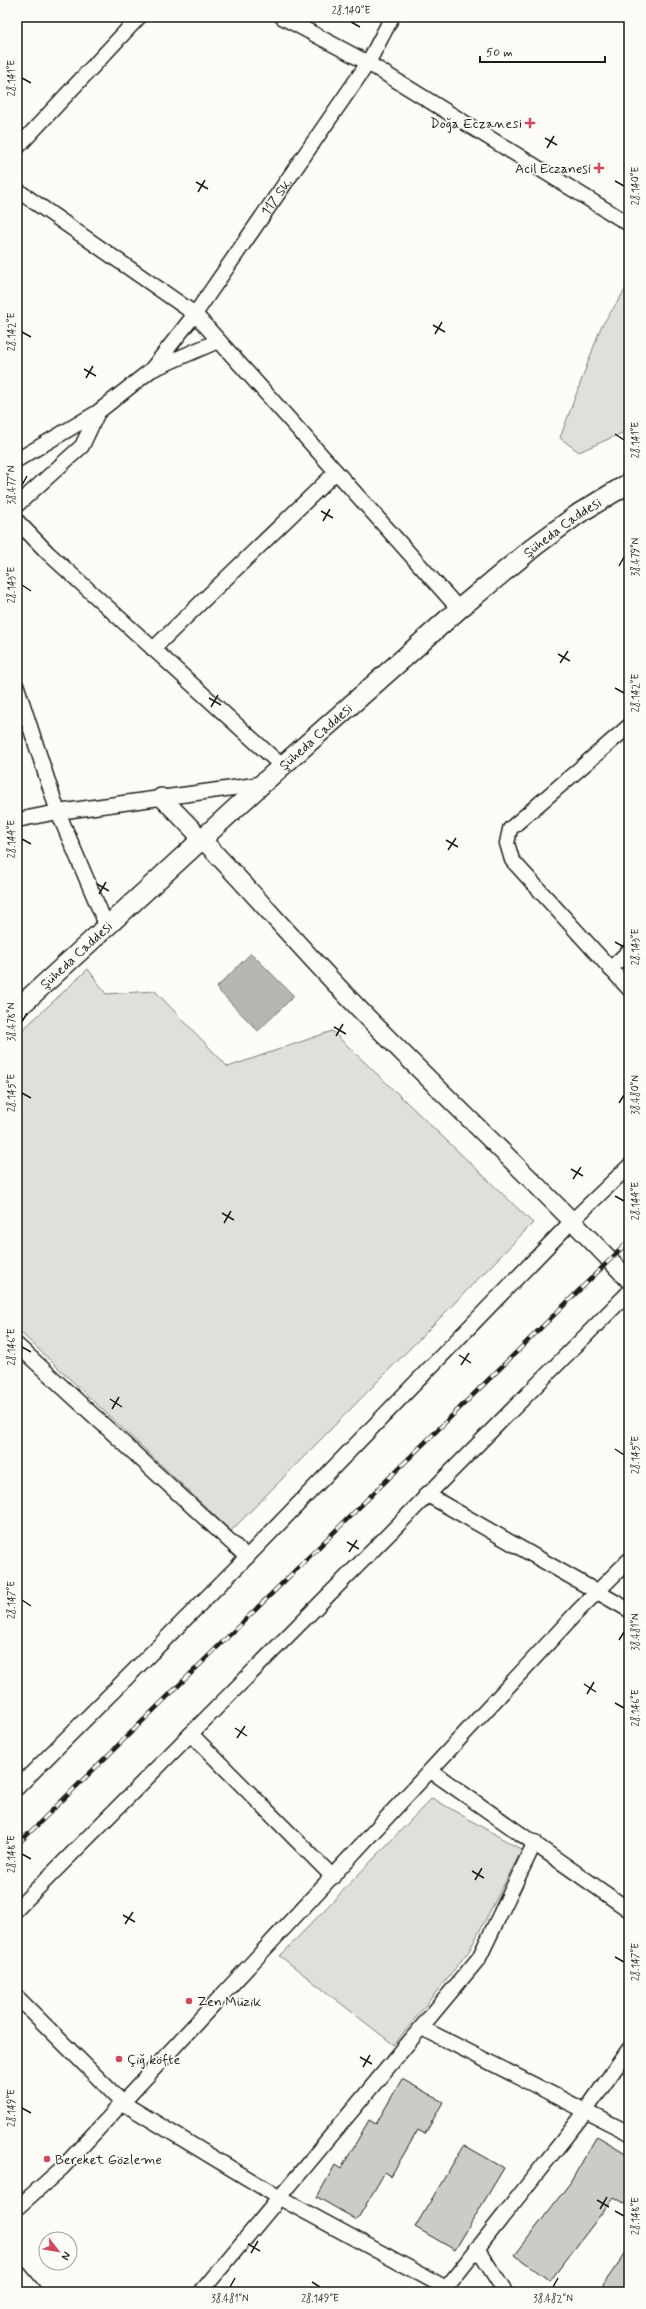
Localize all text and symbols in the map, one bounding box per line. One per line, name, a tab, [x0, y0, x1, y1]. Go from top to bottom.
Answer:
text: 28.140°E	[332, 4, 370, 18]
scale bar	[480, 38, 605, 64]
text: 50 m	[486, 45, 513, 61]
text: 28.141°E	[5, 60, 19, 96]
place label: Doğa Eczanesi	[430, 115, 522, 133]
marker: Doğa Eczanesi	[525, 118, 535, 128]
place label: Acil Eczanesi	[515, 160, 591, 178]
marker: Acil Eczanesi	[594, 163, 604, 173]
text: 28.140°E	[629, 167, 643, 205]
street label: 117 Sk.	[257, 174, 296, 220]
text: 28.142°E	[5, 313, 19, 351]
text: 28.141°E	[629, 422, 643, 458]
text: 38.477°N	[5, 465, 19, 504]
street label: Şüheda Caddesi	[520, 494, 605, 562]
text: 38.479°N	[629, 537, 643, 576]
text: 28.143°E	[5, 567, 19, 603]
text: 28.142°E	[629, 674, 643, 712]
street label: Şüheda Caddesi	[276, 700, 356, 775]
text: 28.144°E	[5, 820, 19, 858]
street label: Şüheda Caddesi	[37, 918, 117, 993]
text: 28.143°E	[629, 929, 643, 965]
text: 38.478°N	[5, 1002, 19, 1041]
text: 28.145°E	[5, 1074, 19, 1112]
text: 38.480°N	[629, 1075, 643, 1115]
text: 28.144°E	[629, 1182, 643, 1220]
text: 28.146°E	[5, 1328, 19, 1366]
text: 28.145°E	[629, 1436, 643, 1474]
text: 28.147°E	[5, 1581, 19, 1619]
text: 38.481°N	[629, 1613, 643, 1651]
text: 28.146°E	[629, 1689, 643, 1727]
text: 28.148°E	[5, 1835, 19, 1873]
text: 28.147°E	[629, 1943, 643, 1981]
place label: Zen Müzik	[197, 1993, 261, 2011]
marker: Zen Müzik	[184, 1996, 194, 2006]
place label: Çiğ köfte	[127, 2051, 180, 2069]
marker: Çiğ köfte	[114, 2054, 124, 2064]
text: 28.149°E	[5, 2089, 19, 2127]
place label: Bereket Gözleme	[55, 2151, 162, 2169]
marker: Bereket Gözleme	[42, 2154, 52, 2164]
text: 28.148°E	[629, 2197, 643, 2235]
north arrow	[38, 2231, 78, 2271]
text: N	[58, 2249, 74, 2262]
text: 38.481°N	[211, 2292, 249, 2306]
text: 28.149°E	[301, 2292, 339, 2306]
text: 38.482°N	[533, 2292, 573, 2306]

